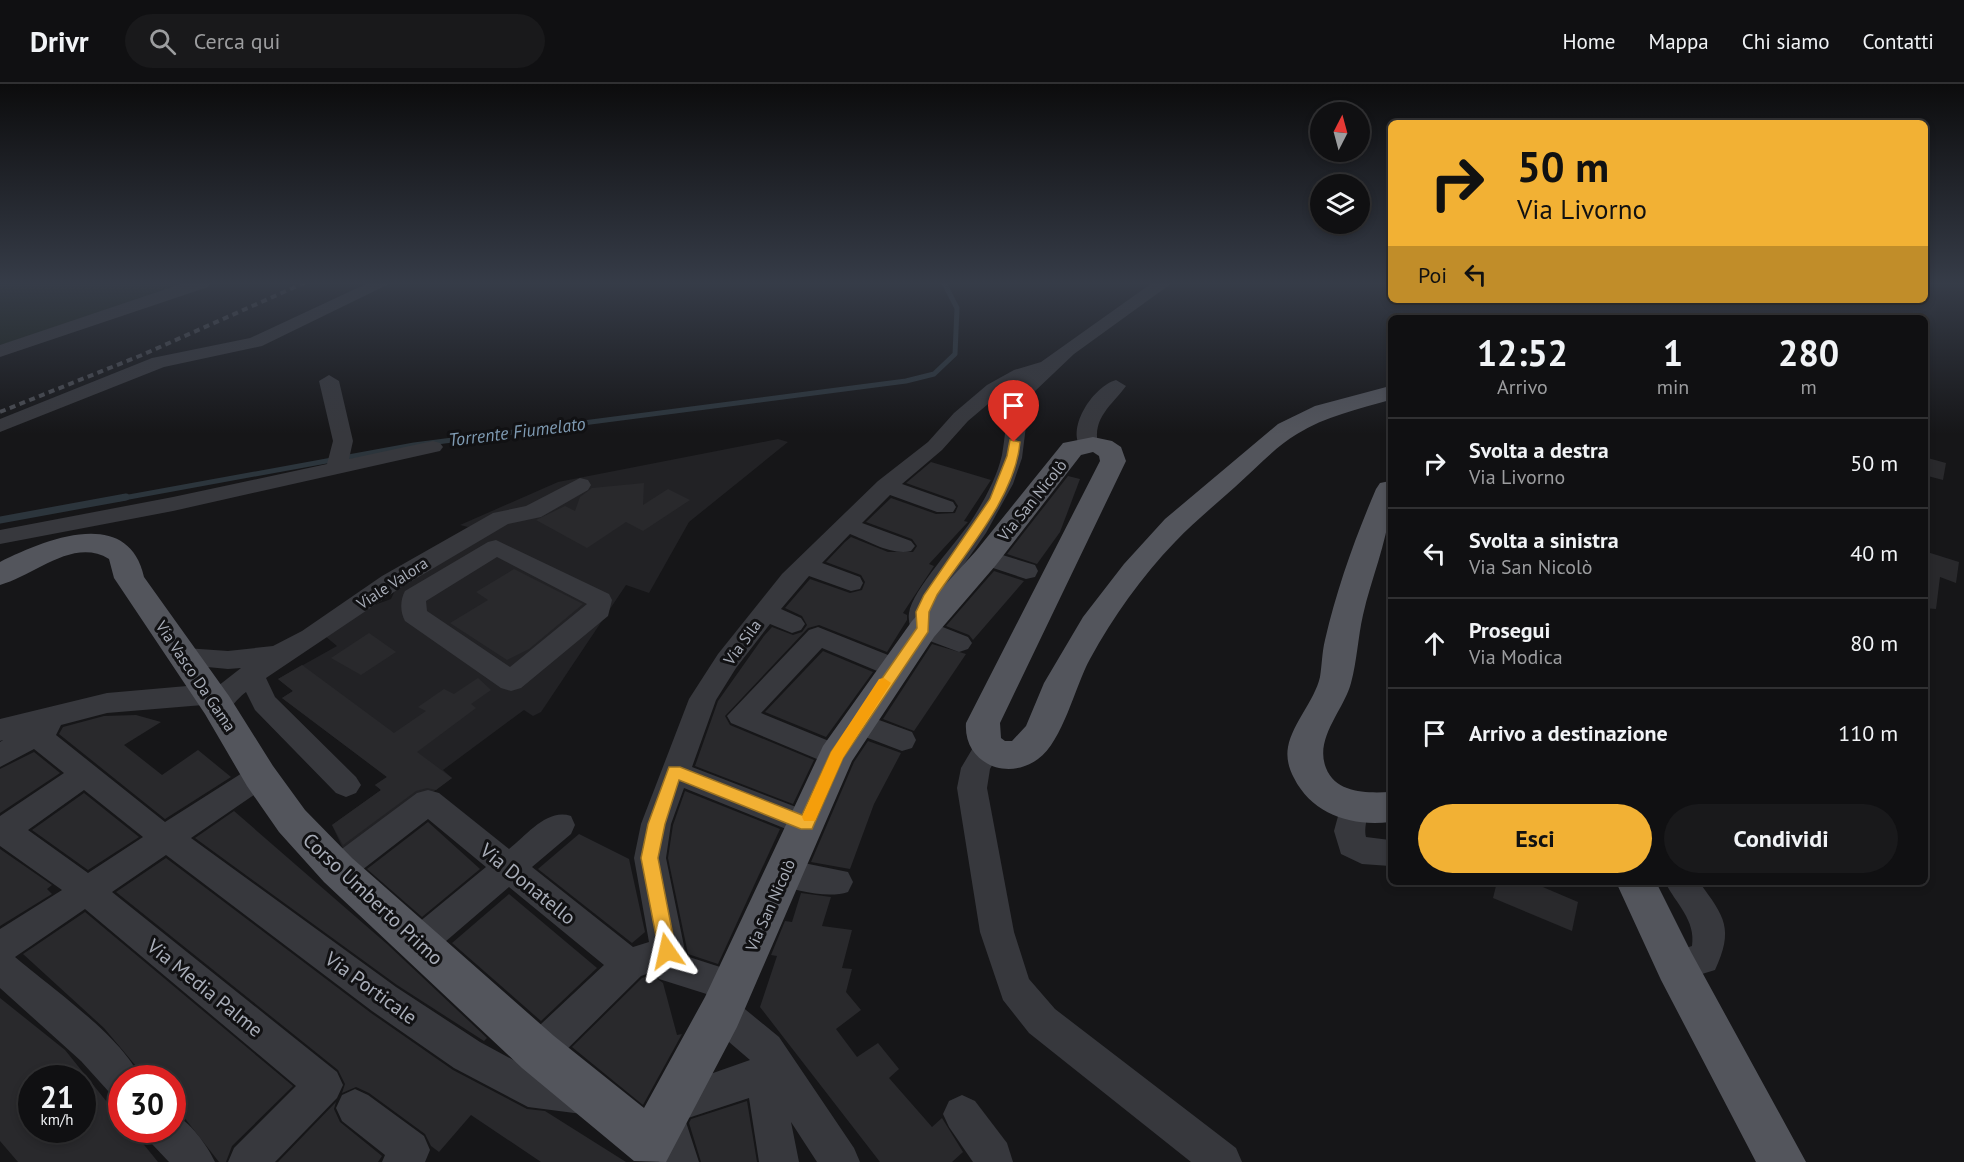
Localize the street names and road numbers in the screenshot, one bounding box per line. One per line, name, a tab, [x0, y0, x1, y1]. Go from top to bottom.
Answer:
street label: Via San Nicolò	[993, 455, 1071, 545]
street label: Viale Valora	[352, 553, 431, 614]
street label: Via Sila	[718, 615, 765, 669]
street label: Via Vasco Da Gama	[151, 616, 240, 735]
street label: Corso Umberto Primo	[297, 827, 449, 971]
street label: Via Donatello	[474, 837, 581, 931]
street label: Via San Nicolò	[740, 856, 799, 955]
street label: Via Media Palme	[141, 933, 268, 1043]
street label: Via Porticale	[319, 945, 422, 1030]

